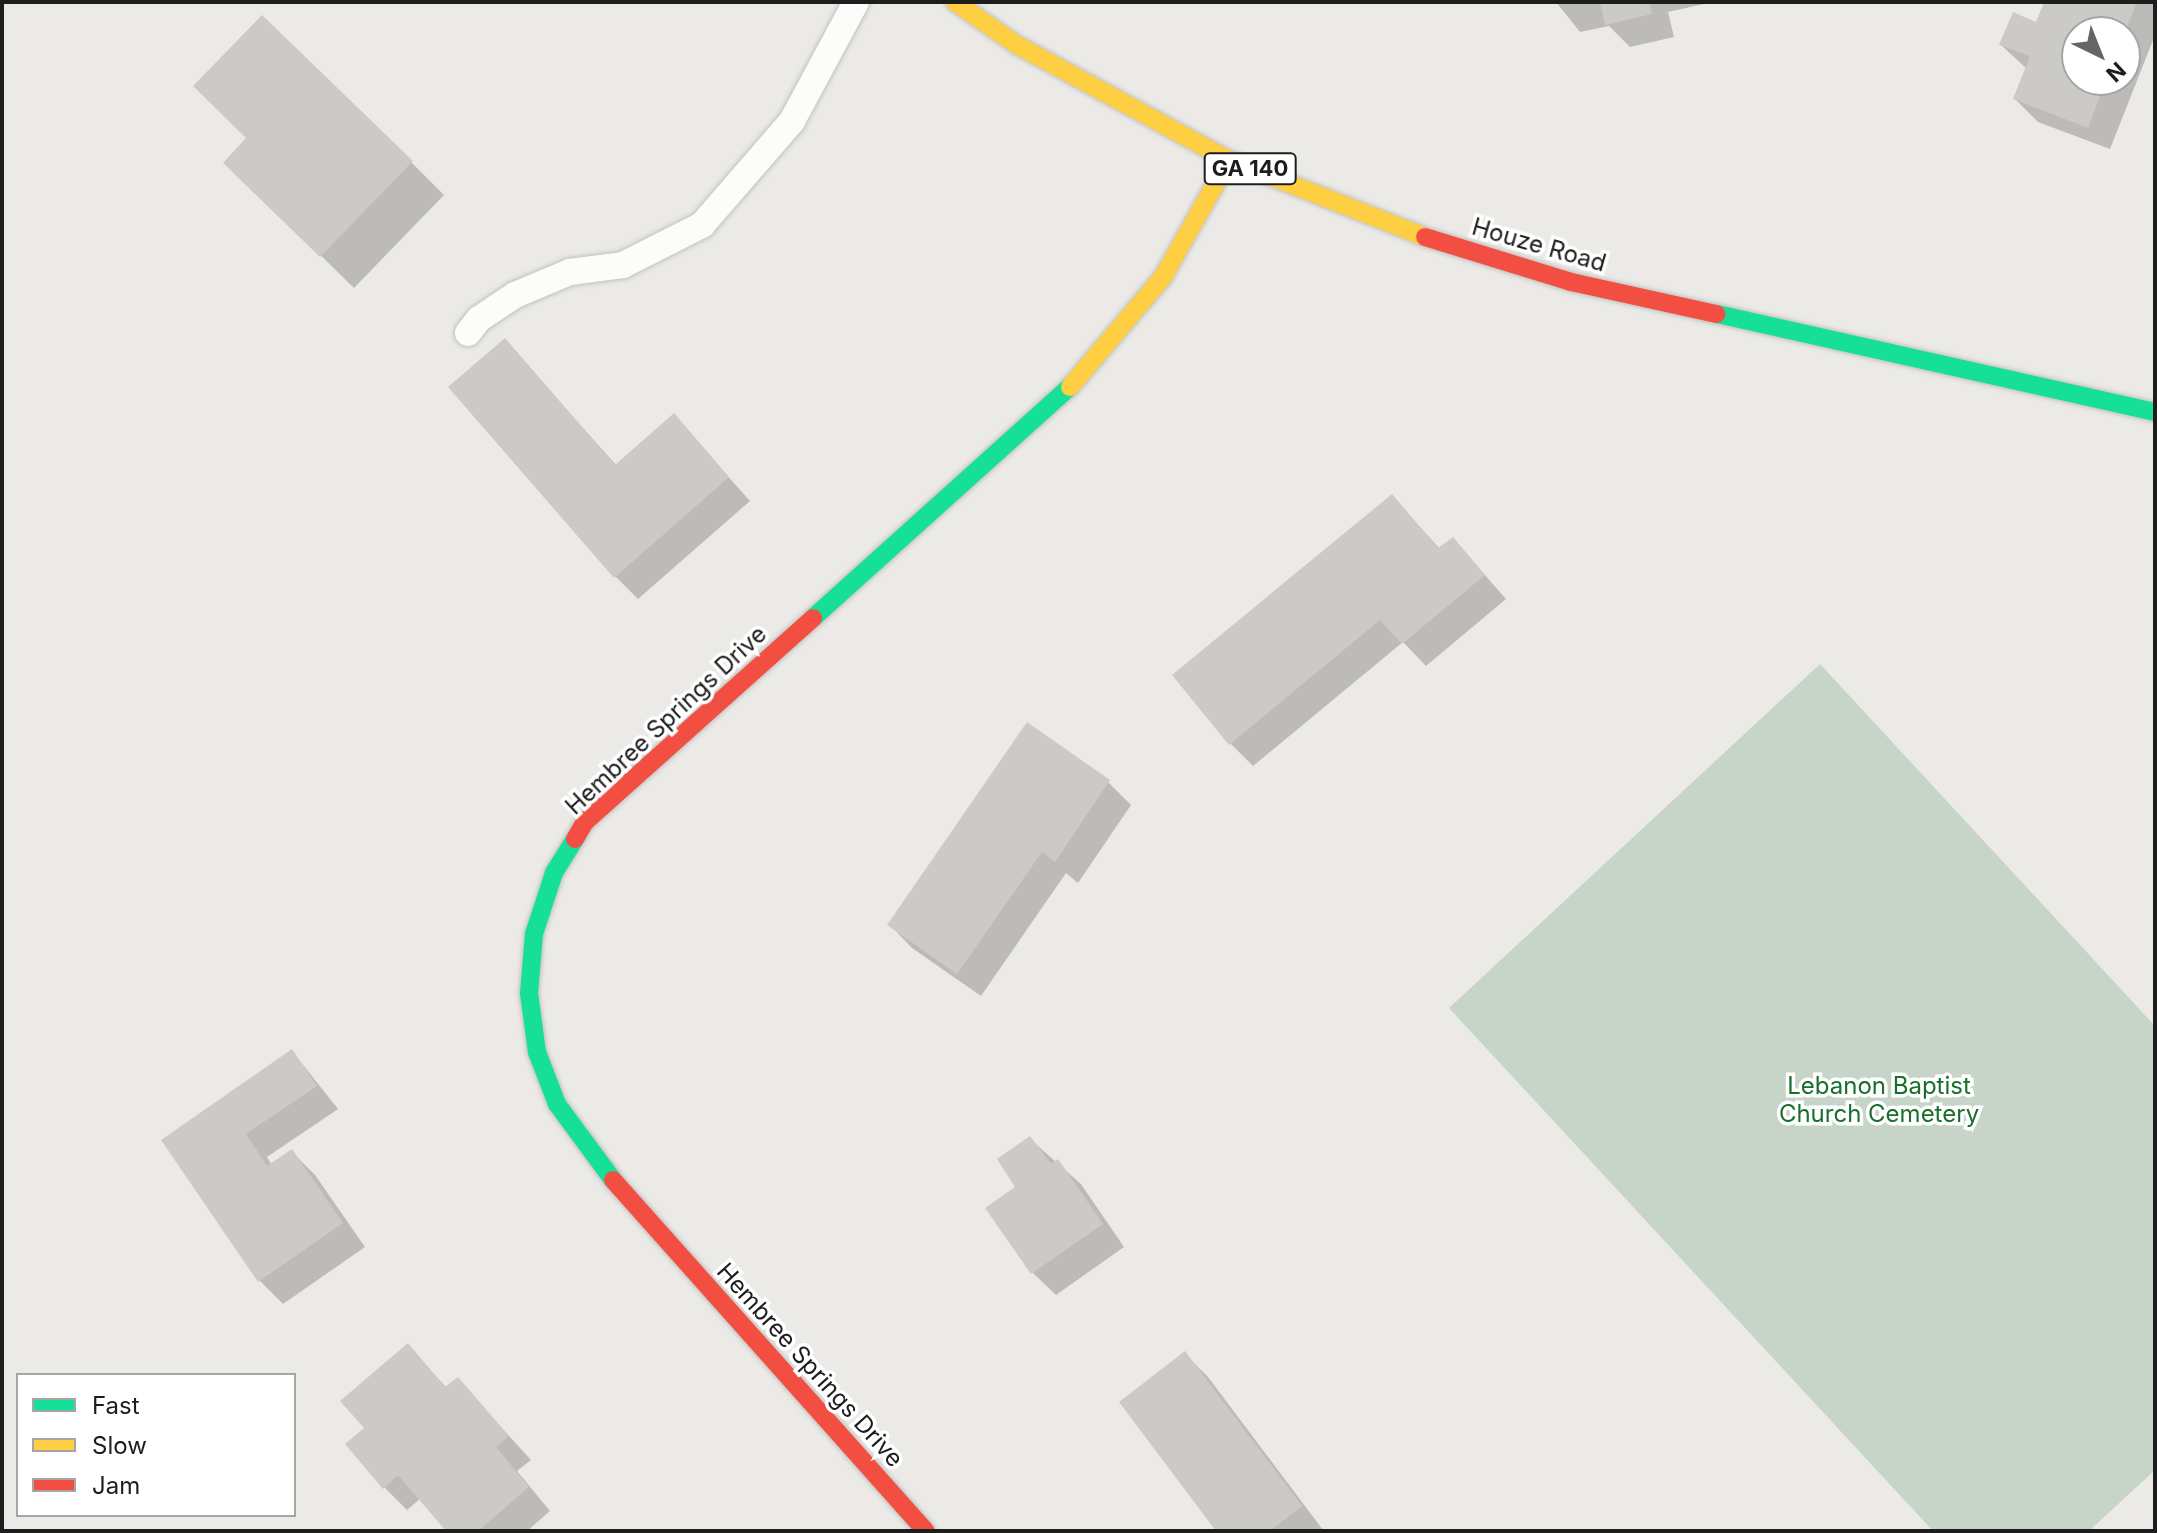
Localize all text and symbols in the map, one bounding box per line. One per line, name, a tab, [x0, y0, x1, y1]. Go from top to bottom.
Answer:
north arrow	[2061, 16, 2141, 96]
text: N	[2101, 57, 2131, 87]
road number: GA 140	[1202, 151, 1298, 187]
street label: Houze Road	[1469, 212, 1609, 278]
street label: Hembree Springs Drive	[560, 619, 772, 821]
park label: Lebanon Baptist Church Cemetery	[1779, 1072, 1979, 1128]
street label: Hembree Springs Drive	[711, 1257, 909, 1473]
legend	[16, 1373, 296, 1517]
text: Fast	[92, 1391, 140, 1420]
text: Slow	[92, 1431, 147, 1460]
text: Jam	[92, 1471, 140, 1500]

